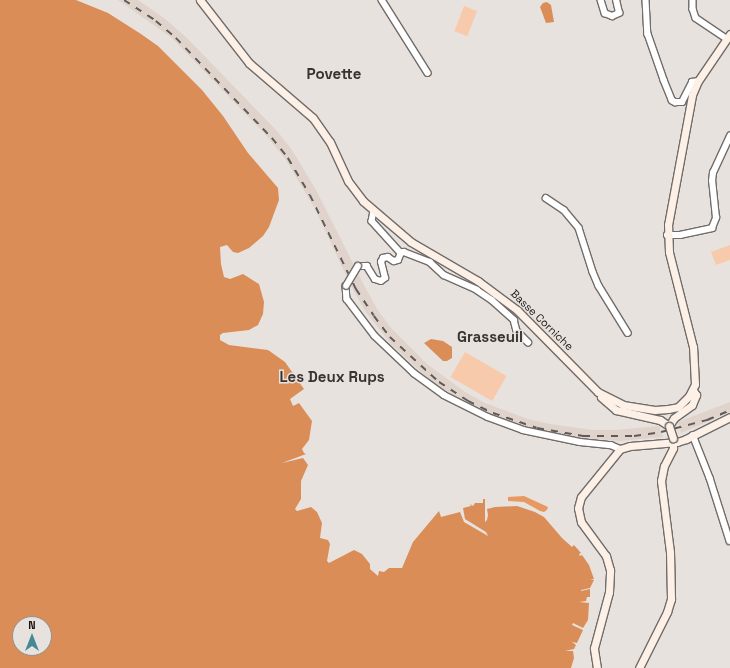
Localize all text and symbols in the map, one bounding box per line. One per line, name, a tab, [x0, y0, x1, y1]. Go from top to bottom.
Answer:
district label: Povette	[307, 65, 361, 83]
street label: Basse Corniche	[508, 287, 576, 353]
district label: Grasseuil	[457, 328, 523, 346]
district label: Les Deux Rups	[279, 368, 385, 386]
north arrow	[12, 616, 52, 656]
text: N	[28, 618, 36, 632]

